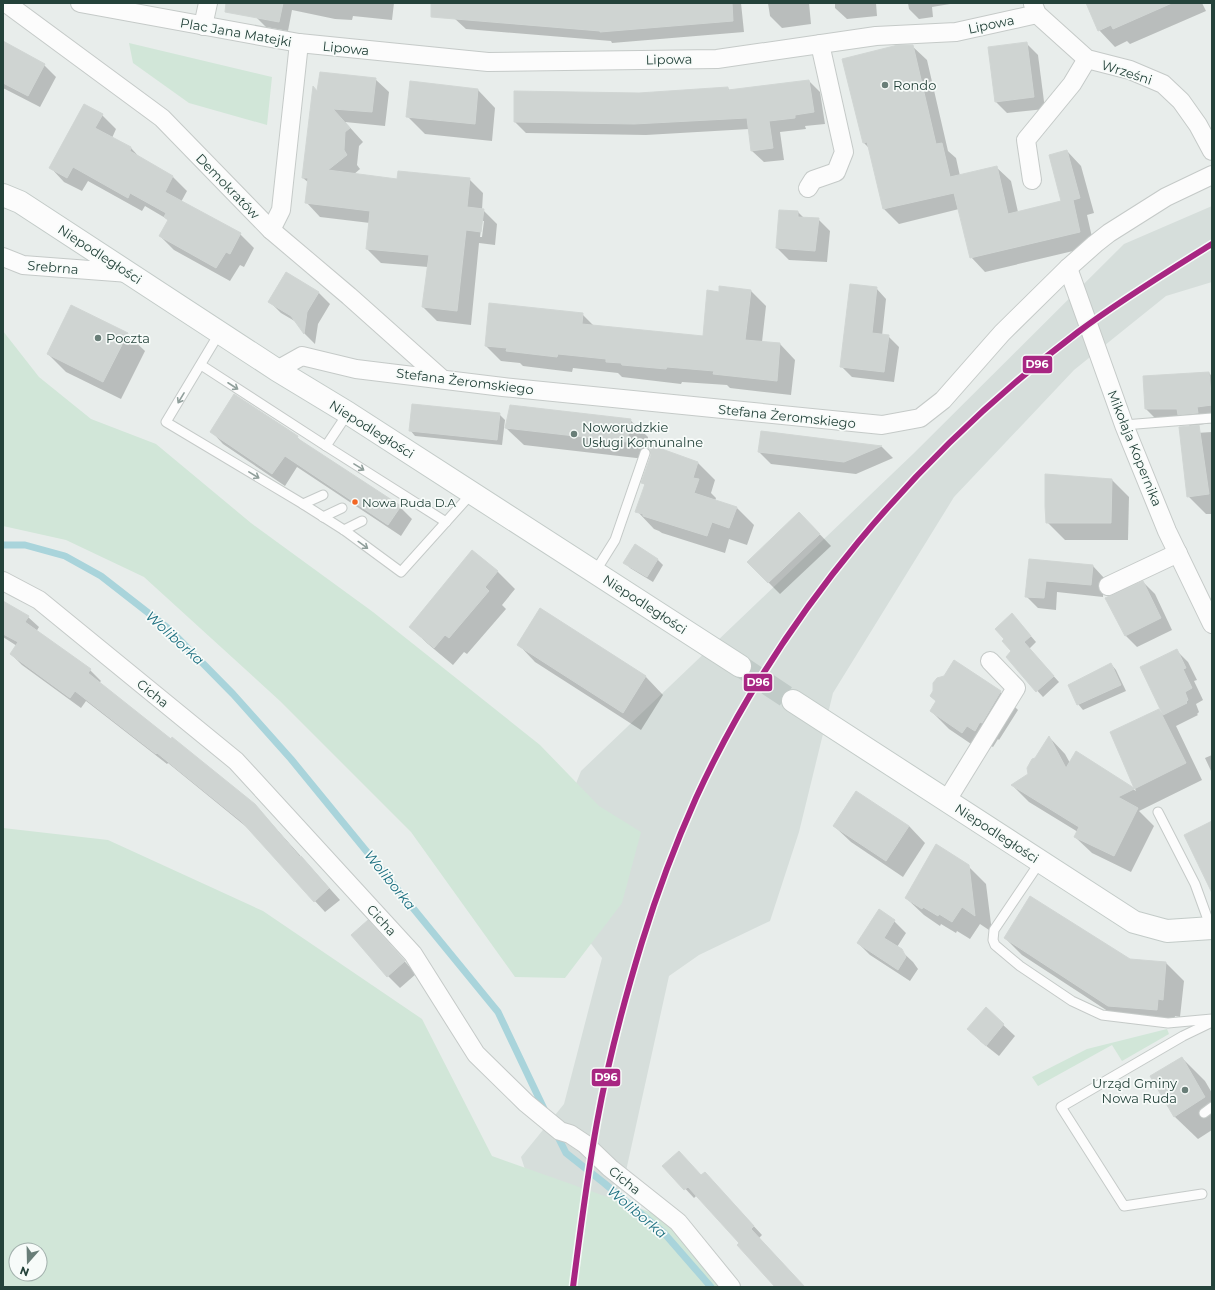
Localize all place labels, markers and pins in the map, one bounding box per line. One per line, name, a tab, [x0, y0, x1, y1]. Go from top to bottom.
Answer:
place label: Rondo	[893, 77, 936, 93]
marker: Rondo	[880, 80, 890, 90]
place label: Poczta	[106, 330, 150, 346]
marker: Poczta	[93, 333, 103, 343]
place label: Noworudzkie Usługi Komunalne	[582, 419, 703, 450]
marker: Noworudzkie Usługi Komunalne	[569, 429, 579, 439]
place label: Nowa Ruda D.A	[362, 495, 456, 510]
marker: Nowa Ruda D.A	[350, 497, 360, 507]
place label: Urząd Gminy Nowa Ruda	[1092, 1075, 1178, 1106]
marker: Urząd Gminy Nowa Ruda	[1180, 1085, 1190, 1095]

